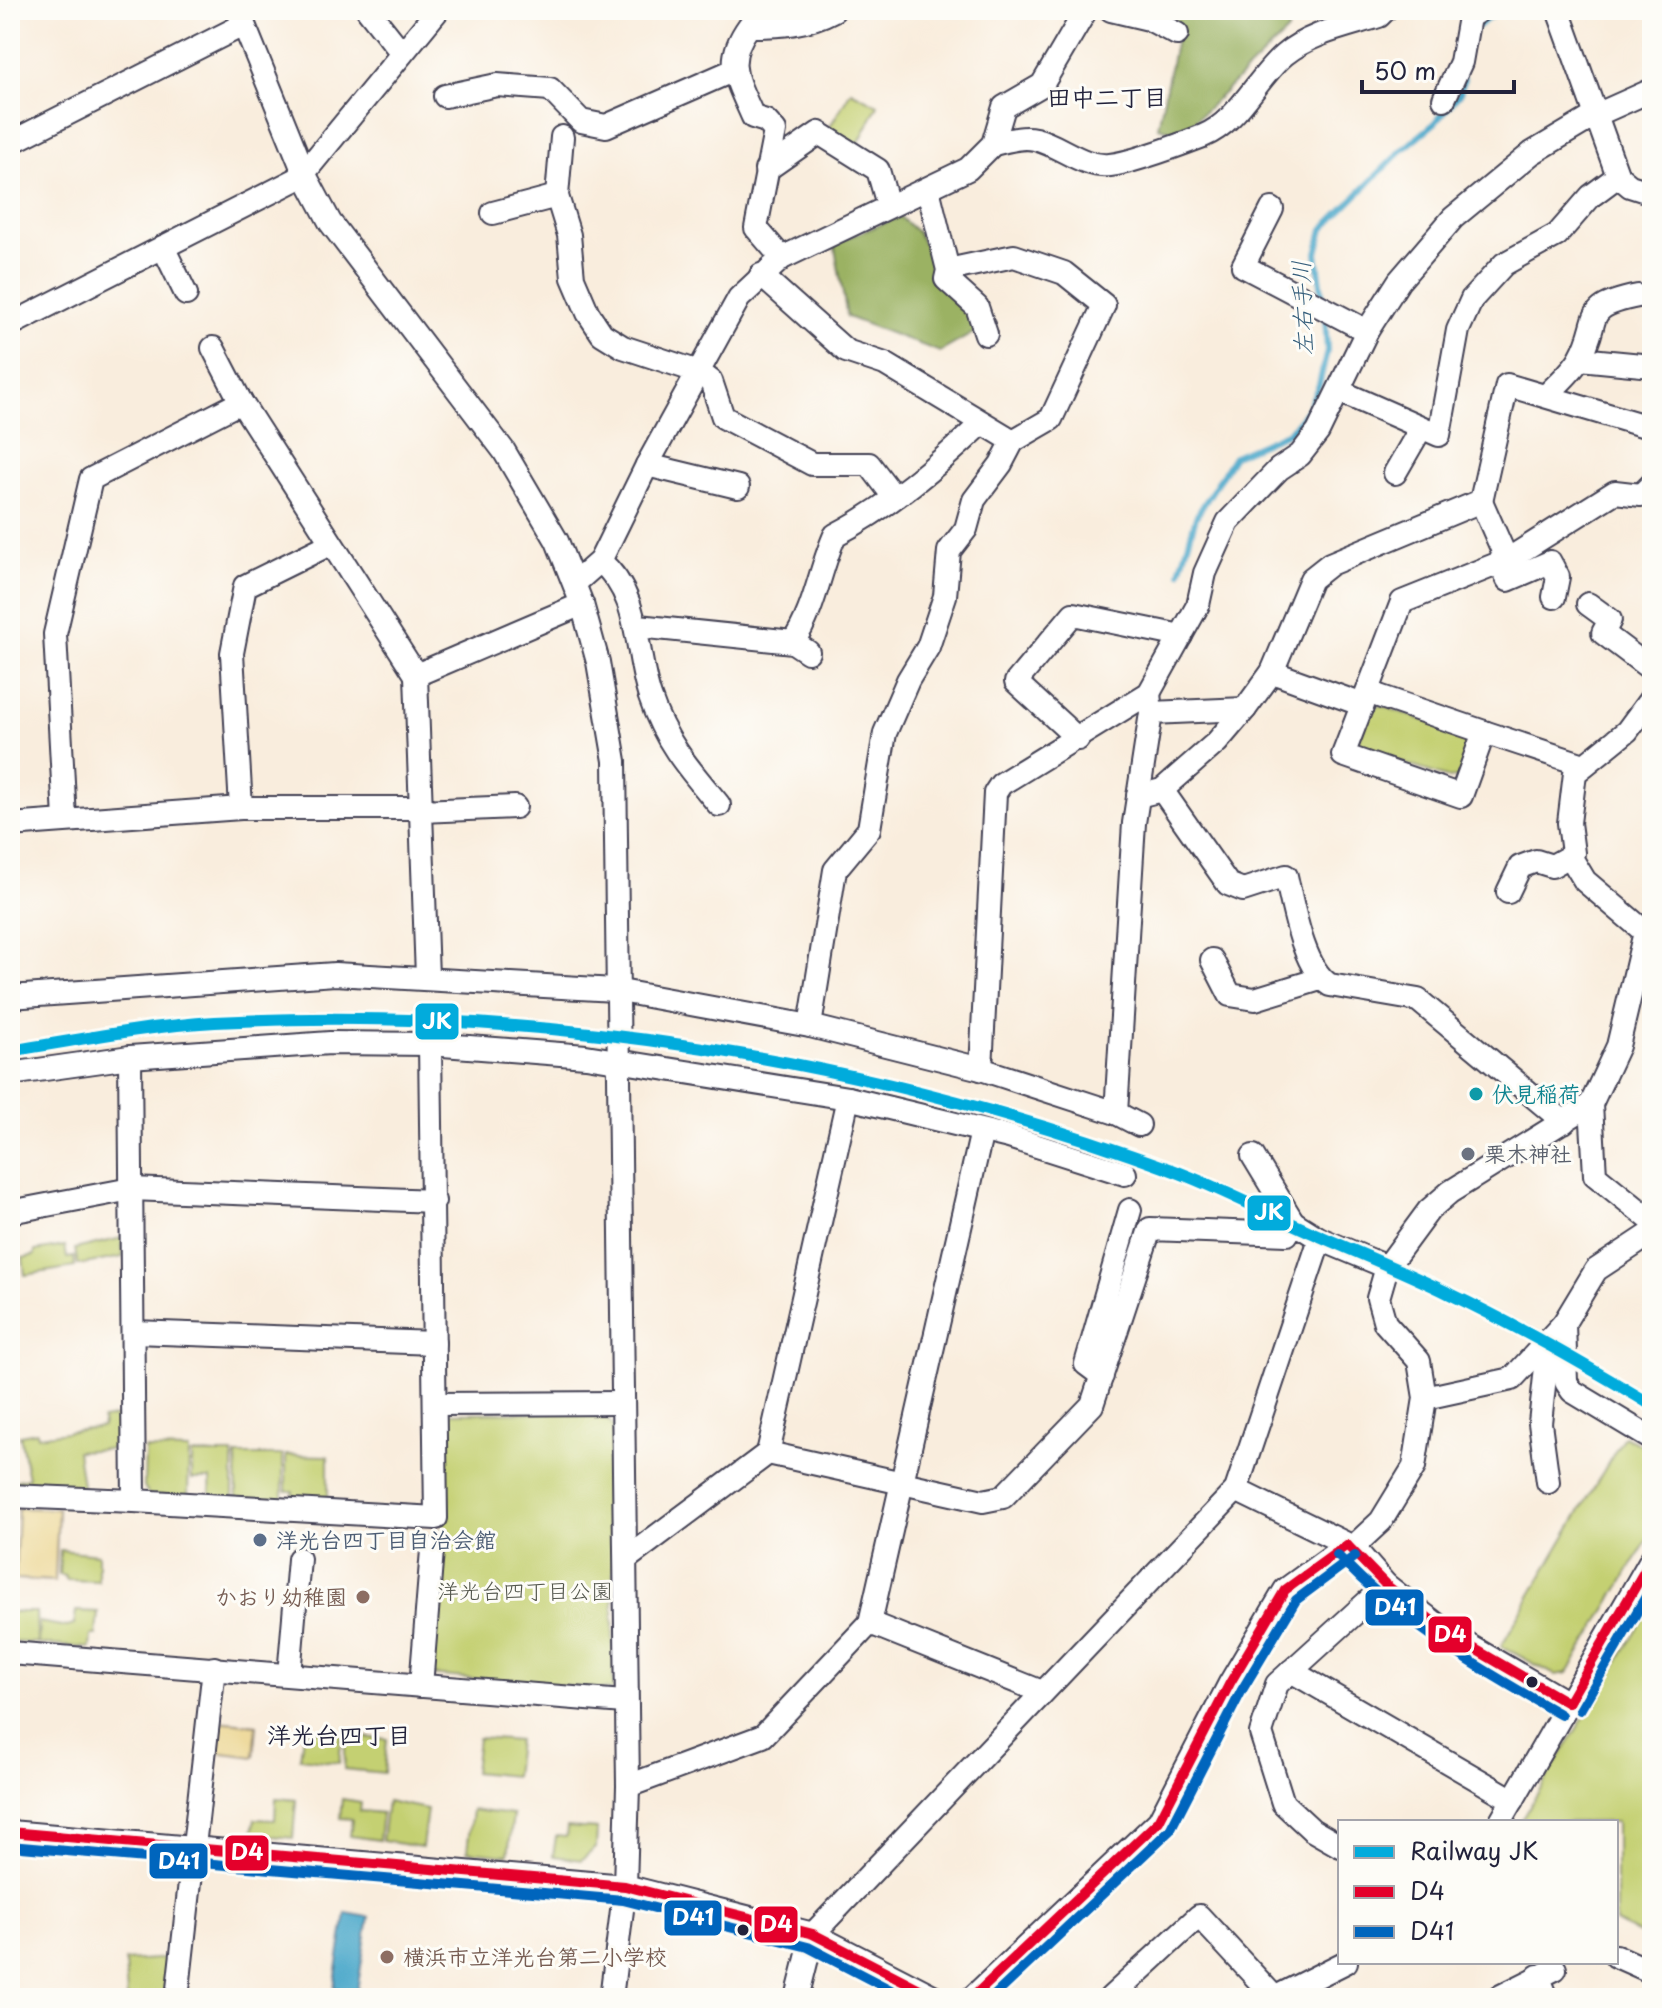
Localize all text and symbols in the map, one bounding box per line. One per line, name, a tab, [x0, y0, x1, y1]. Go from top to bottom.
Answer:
scale bar	[1362, 44, 1514, 94]
text: 50 m	[1374, 52, 1436, 88]
district label: 田中二丁目	[1047, 78, 1167, 114]
water label: 左右手川	[1281, 259, 1321, 357]
line badge: JK	[414, 1002, 460, 1041]
text: JK	[422, 1003, 452, 1036]
place label: 伏見稲荷	[1492, 1076, 1580, 1109]
marker: 伏見稲荷	[1467, 1085, 1485, 1103]
place label: 栗木神社	[1484, 1136, 1572, 1169]
marker: 栗木神社	[1459, 1145, 1477, 1163]
line badge: JK	[1246, 1194, 1292, 1232]
text: JK	[1254, 1194, 1284, 1227]
place label: 洋光台四丁目自治会館	[276, 1522, 496, 1555]
marker: 洋光台四丁目自治会館	[251, 1531, 269, 1549]
park label: 洋光台四丁目公園	[437, 1573, 613, 1606]
place label: かおり幼稚園	[215, 1579, 347, 1612]
marker: かおり幼稚園	[354, 1588, 372, 1606]
line badge: D41	[1364, 1588, 1425, 1627]
text: D41	[1374, 1589, 1416, 1622]
line badge: D4	[1427, 1615, 1473, 1654]
text: D4	[1434, 1616, 1466, 1649]
unlabelled marker	[1524, 1674, 1540, 1690]
district label: 洋光台四丁目	[267, 1716, 411, 1752]
legend	[1338, 1820, 1618, 1964]
text: Railway JK	[1410, 1832, 1539, 1868]
line badge: D4	[224, 1834, 270, 1872]
text: D4	[231, 1834, 263, 1867]
line badge: D41	[148, 1842, 209, 1880]
text: D41	[158, 1843, 200, 1876]
text: D4	[1410, 1872, 1445, 1908]
line badge: D41	[663, 1899, 723, 1937]
text: D41	[672, 1899, 714, 1932]
line badge: D4	[753, 1905, 799, 1944]
text: D4	[760, 1906, 792, 1939]
text: D41	[1410, 1912, 1454, 1948]
unlabelled marker	[735, 1922, 751, 1938]
place label: 横浜市立洋光台第二小学校	[403, 1939, 667, 1972]
marker: 横浜市立洋光台第二小学校	[378, 1948, 396, 1966]

